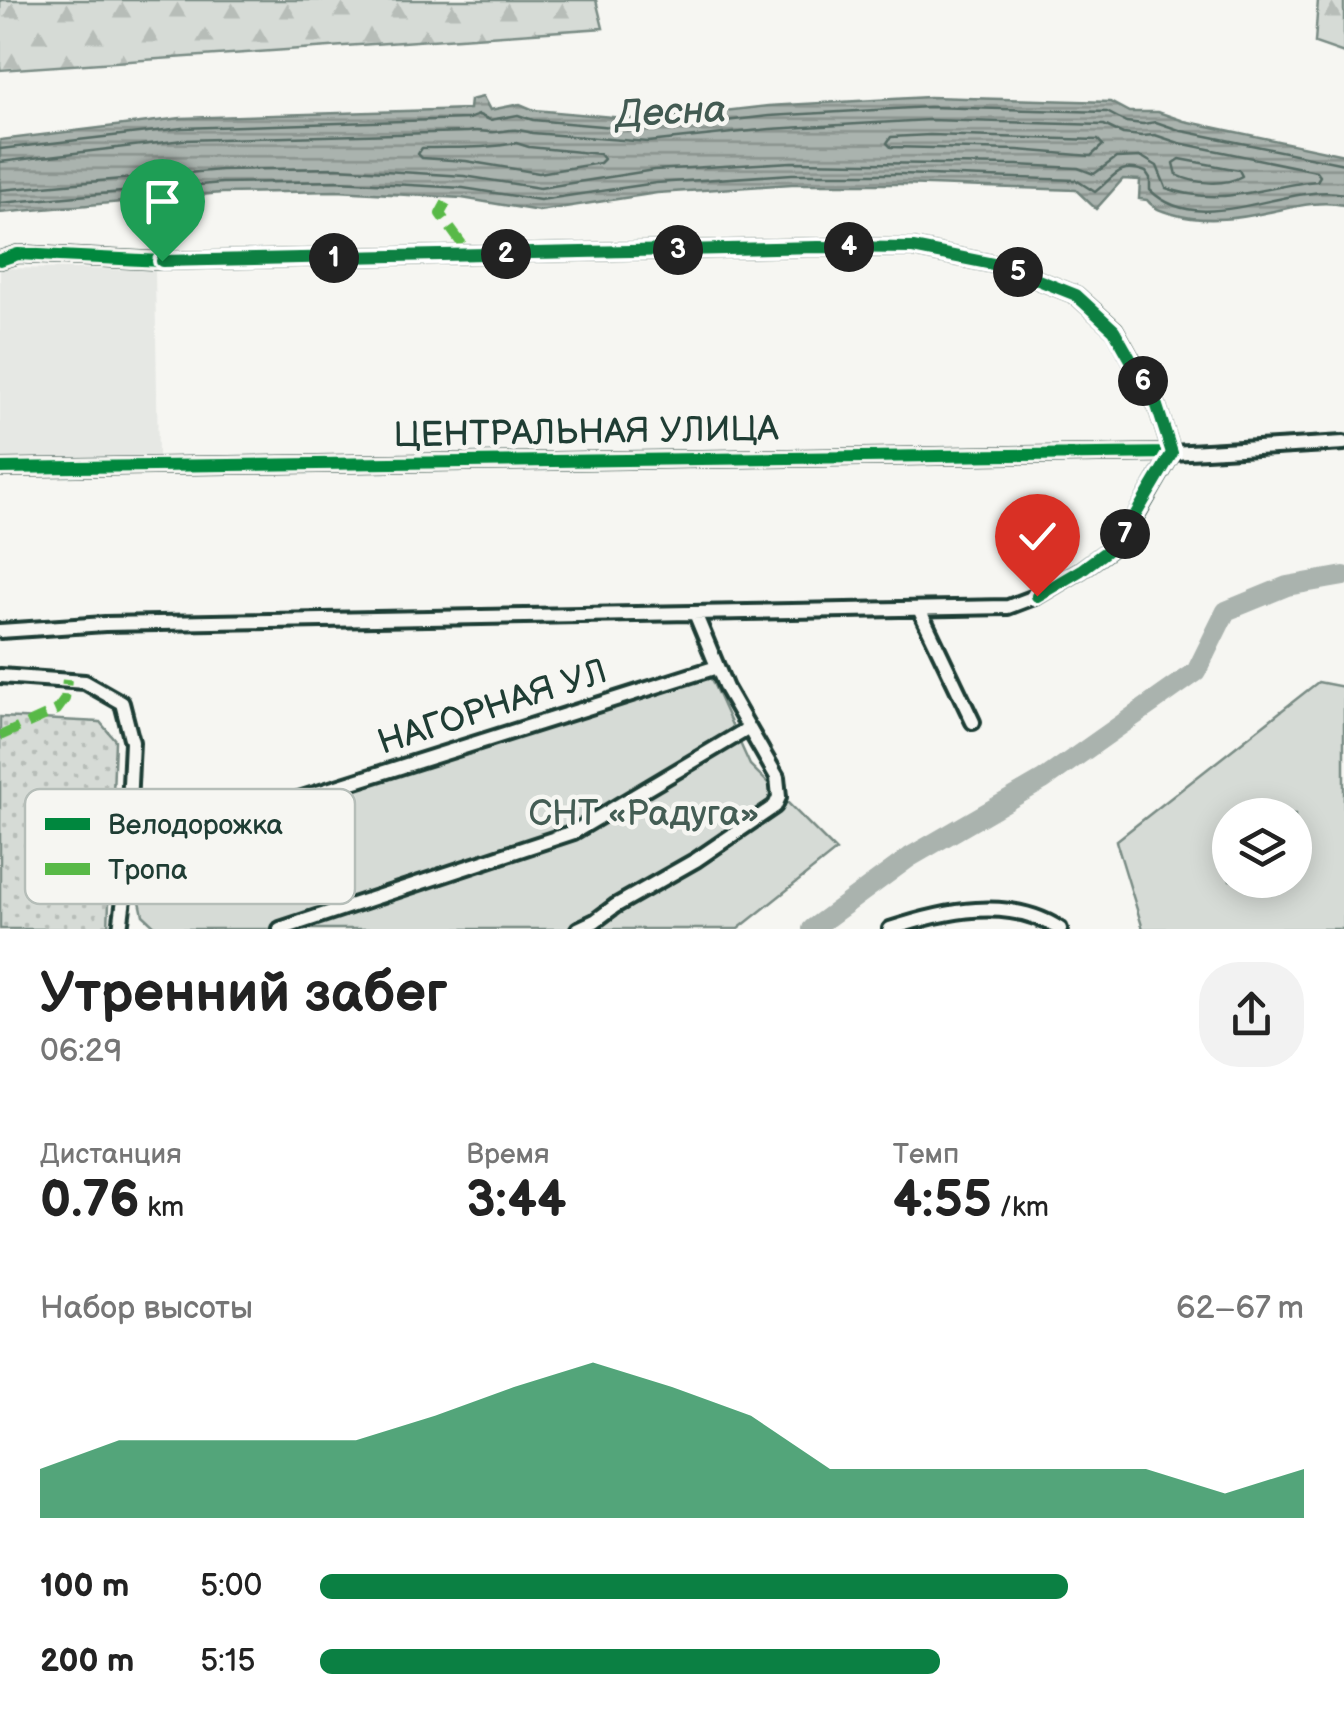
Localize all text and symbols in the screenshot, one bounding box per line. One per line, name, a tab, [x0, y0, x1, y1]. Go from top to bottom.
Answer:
water label: Десна	[613, 87, 728, 138]
pin	[120, 159, 205, 262]
icon: arrive	[135, 174, 190, 229]
pin: 4	[824, 222, 874, 272]
pin: 3	[653, 225, 703, 275]
pin: 2	[481, 229, 531, 279]
text: 4	[841, 230, 857, 263]
pin: 1	[309, 233, 359, 283]
text: 3	[670, 233, 686, 266]
text: 2	[498, 237, 514, 270]
text: 1	[328, 241, 340, 274]
pin: 5	[993, 247, 1043, 297]
text: 5	[1010, 255, 1026, 288]
pin: 6	[1118, 356, 1168, 406]
text: 6	[1135, 364, 1151, 397]
street label: ЦЕНТРАЛЬНАЯ УЛИЦА	[393, 408, 780, 457]
pin	[995, 494, 1080, 597]
icon: check	[1010, 509, 1065, 564]
pin: 7	[1100, 509, 1150, 559]
text: 7	[1117, 517, 1133, 550]
street label: НАГОРНАЯ УЛ	[373, 650, 612, 765]
legend	[25, 789, 355, 904]
park label: СНТ «Радуга»	[528, 793, 760, 836]
map controls	[1212, 798, 1312, 898]
button: layers	[1212, 798, 1312, 898]
text: Велодорожка	[108, 809, 284, 842]
text: Тропа	[108, 854, 188, 887]
text: Утренний забег	[40, 961, 448, 1028]
button: share	[1199, 962, 1304, 1067]
text: 06:29	[40, 1032, 122, 1071]
text: Дистанция	[40, 1138, 182, 1171]
text: Время	[466, 1138, 550, 1171]
text: Темп	[893, 1138, 959, 1171]
text: 0.76	[40, 1171, 140, 1231]
text: 3:44	[466, 1171, 566, 1231]
text: 4:55	[893, 1171, 992, 1231]
text: km	[140, 1191, 184, 1224]
text: /km	[992, 1191, 1049, 1224]
text: Набор высоты	[40, 1289, 253, 1328]
text: 62–67 m	[1176, 1289, 1304, 1328]
text: 100 m	[40, 1567, 129, 1606]
text: 5:00	[200, 1567, 262, 1606]
text: 200 m	[40, 1642, 134, 1681]
text: 5:15	[200, 1642, 256, 1681]

